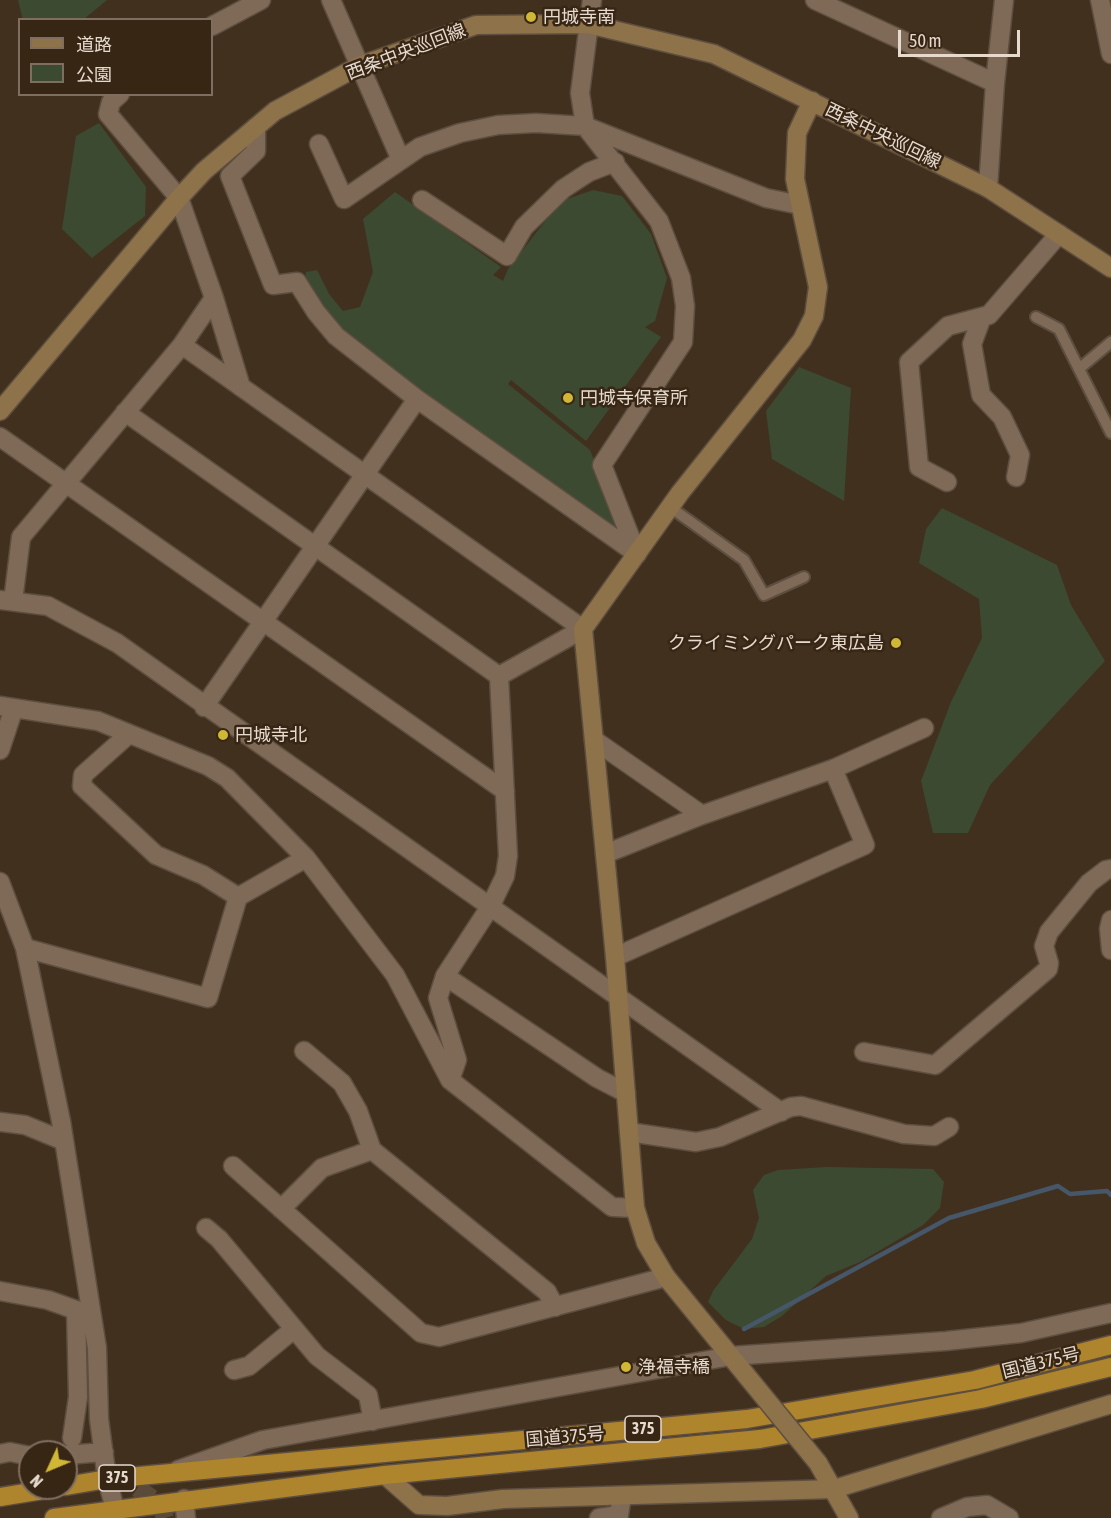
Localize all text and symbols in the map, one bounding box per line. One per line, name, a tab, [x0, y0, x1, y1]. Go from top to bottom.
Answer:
place label: 円城寺南	[543, 6, 615, 28]
marker: 円城寺南	[524, 10, 538, 24]
legend	[18, 18, 213, 96]
scale bar	[901, 18, 1022, 56]
street label: 西条中央巡回線	[343, 19, 469, 85]
text: 50 m	[909, 30, 941, 51]
text: 道路	[76, 34, 112, 55]
text: 公園	[76, 64, 112, 85]
street label: 西条中央巡回線	[822, 99, 944, 173]
place label: 円城寺保育所	[580, 387, 688, 409]
marker: 円城寺保育所	[561, 391, 575, 405]
place label: クライミングパーク東広島	[668, 632, 884, 654]
marker: クライミングパーク東広島	[889, 636, 903, 650]
place label: 円城寺北	[235, 724, 307, 746]
marker: 円城寺北	[216, 728, 230, 742]
street label: 国道375号	[1000, 1343, 1082, 1383]
place label: 浄福寺橋	[638, 1356, 710, 1378]
marker: 浄福寺橋	[619, 1360, 633, 1374]
road number: 375	[625, 1416, 661, 1442]
street label: 国道375号	[525, 1423, 605, 1451]
north arrow	[18, 1440, 78, 1500]
road number: 375	[99, 1465, 135, 1491]
text: N	[27, 1471, 46, 1491]

